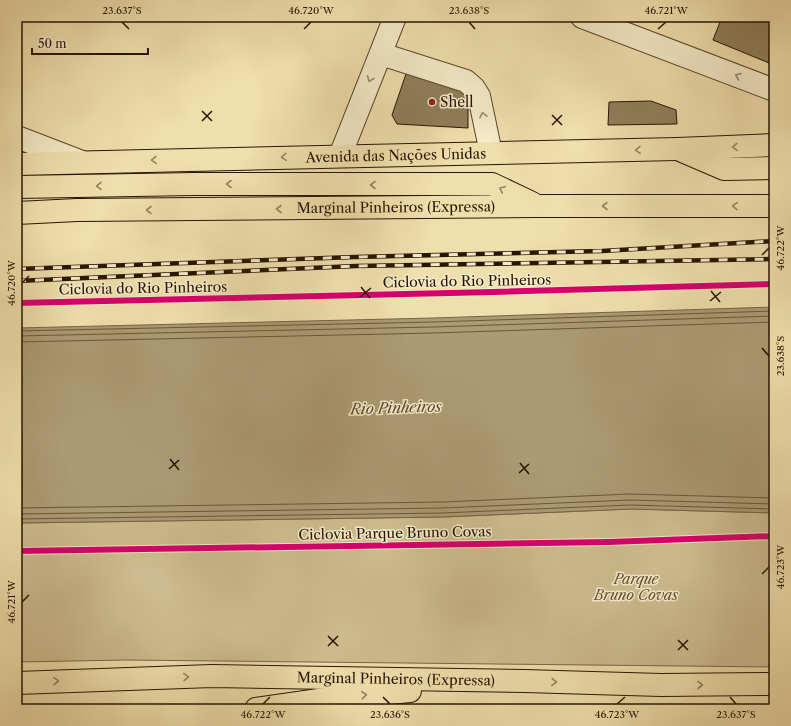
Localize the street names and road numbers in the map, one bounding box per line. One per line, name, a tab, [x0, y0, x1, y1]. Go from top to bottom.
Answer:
street label: Avenida das Nações Unidas	[304, 144, 486, 166]
street label: Marginal Pinheiros (Expressa)	[297, 197, 495, 217]
street label: Ciclovia do Rio Pinheiros	[382, 271, 552, 291]
street label: Ciclovia do Rio Pinheiros	[58, 278, 228, 298]
street label: Ciclovia Parque Bruno Covas	[298, 522, 492, 544]
street label: Marginal Pinheiros (Expressa)	[297, 668, 495, 690]

